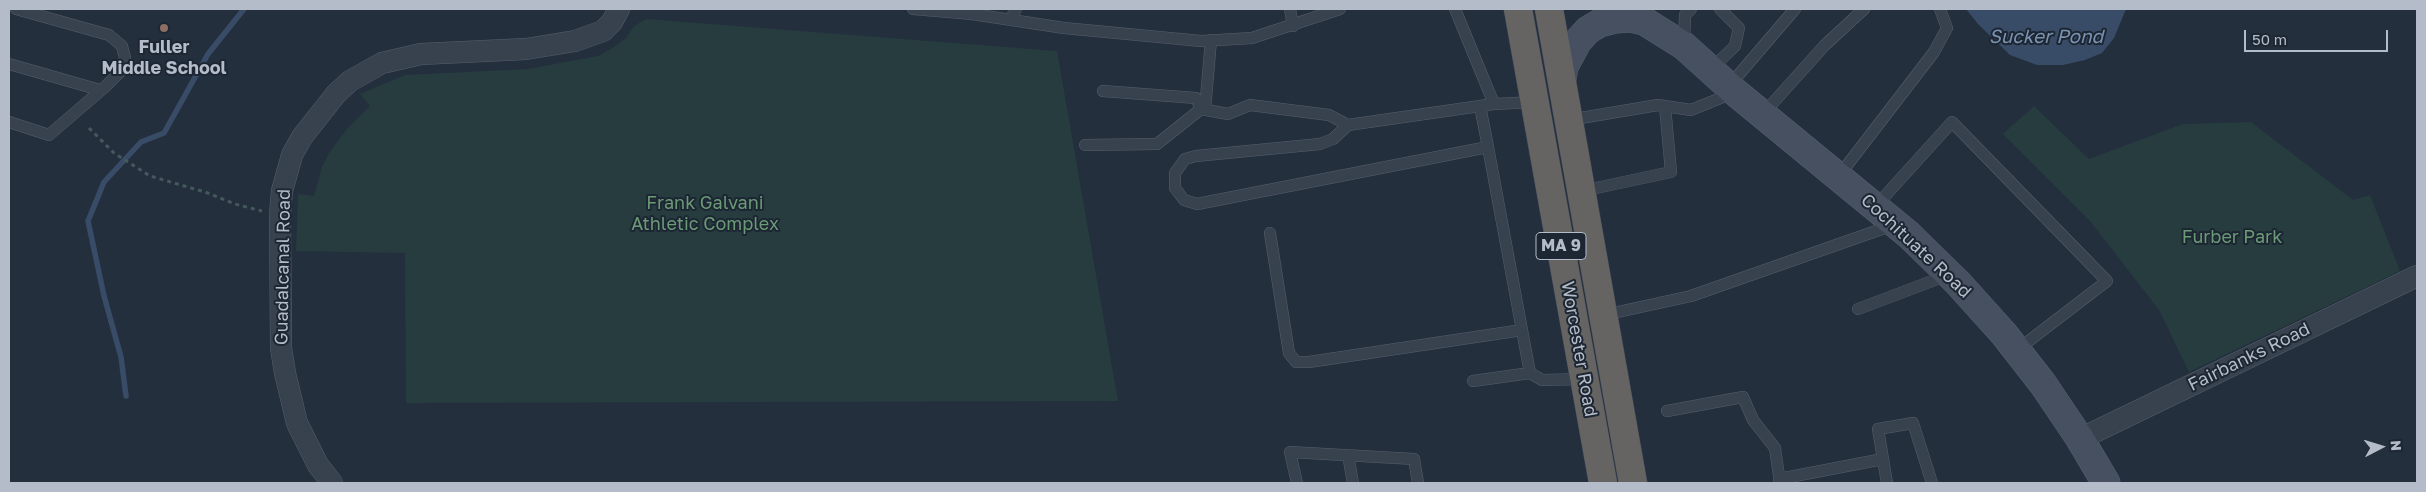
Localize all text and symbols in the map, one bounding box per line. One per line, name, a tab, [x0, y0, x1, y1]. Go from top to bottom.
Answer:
scale bar	[2246, 20, 2390, 52]
marker: Fuller Middle School	[158, 22, 170, 34]
water label: Sucker Pond	[1989, 26, 2103, 48]
text: 50 m	[2252, 30, 2287, 48]
place label: Fuller Middle School	[101, 36, 227, 78]
street label: Guadalcanal Road	[271, 189, 295, 345]
street label: Cochituate Road	[1856, 189, 1976, 303]
park label: Frank Galvani Athletic Complex	[631, 192, 779, 234]
park label: Furber Park	[2182, 226, 2282, 248]
road number: MA 9	[1536, 232, 1586, 260]
street label: Worcester Road	[1556, 280, 1602, 418]
street label: Fairbanks Road	[2185, 318, 2313, 396]
north arrow	[2356, 422, 2406, 472]
text: N	[2388, 440, 2405, 452]

